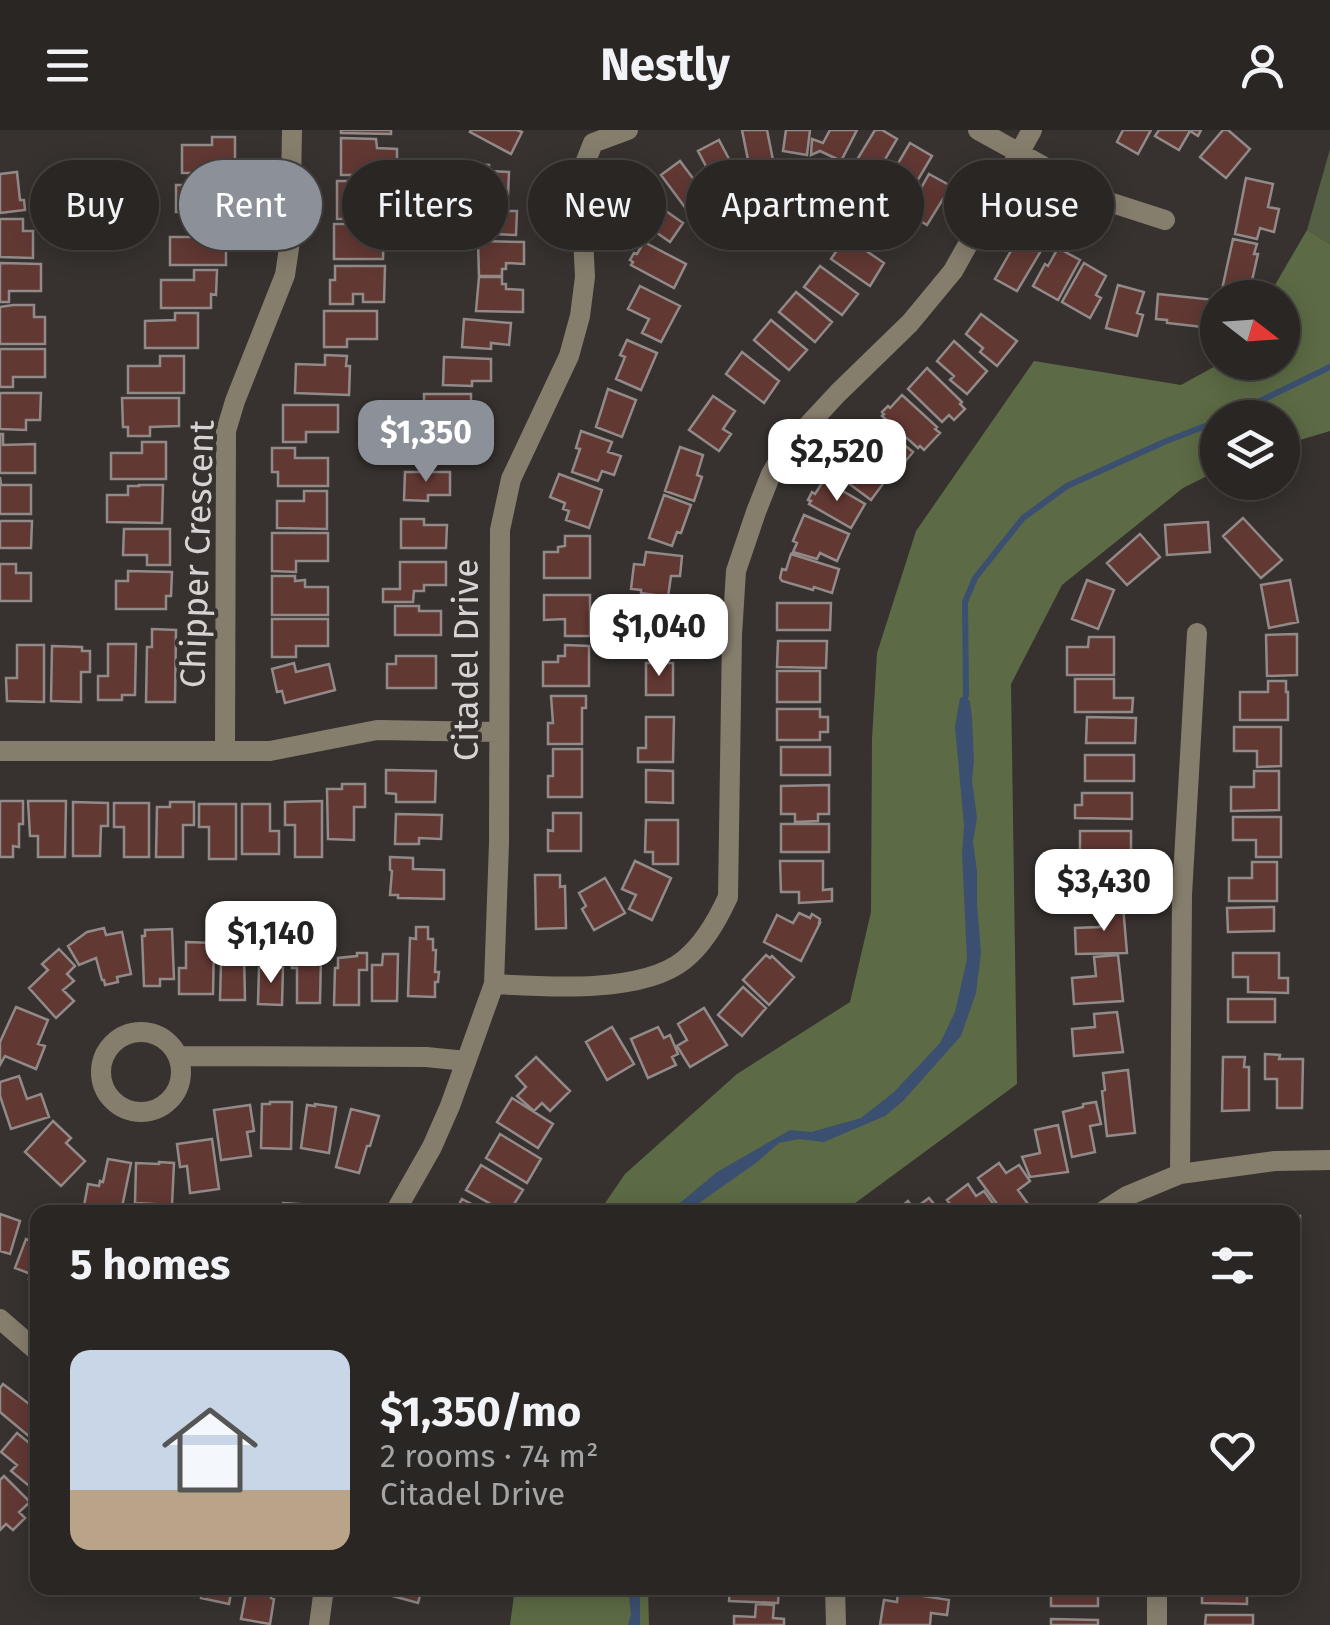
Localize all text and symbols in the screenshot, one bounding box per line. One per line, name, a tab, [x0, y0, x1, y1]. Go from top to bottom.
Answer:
icon: menu	[40, 38, 95, 93]
text: Nestly	[600, 38, 730, 92]
icon: person	[1235, 38, 1290, 93]
chip: Buy	[30, 160, 159, 250]
chip: Rent	[179, 160, 322, 250]
chip: Filters	[342, 160, 508, 250]
chip: New	[528, 160, 666, 250]
chip: Apartment	[686, 160, 924, 250]
chip: House	[944, 160, 1114, 250]
north arrow	[1200, 280, 1300, 380]
map controls	[1200, 280, 1300, 500]
pin: $1,350	[345, 400, 507, 485]
button: layers	[1200, 400, 1300, 500]
text: $1,350	[380, 413, 472, 451]
street label: Chipper Crescent	[171, 419, 223, 689]
pin: $2,520	[756, 419, 918, 504]
text: $2,520	[790, 432, 884, 470]
street label: Citadel Drive	[445, 559, 487, 761]
pin: $1,040	[578, 594, 740, 679]
text: $1,040	[612, 607, 706, 645]
pin: $3,430	[1023, 849, 1185, 934]
text: $3,430	[1057, 862, 1151, 900]
pin: $1,140	[190, 901, 352, 986]
text: $1,140	[227, 914, 315, 952]
icon: filters	[1205, 1238, 1260, 1293]
text: 5 homes	[70, 1240, 230, 1290]
text: $1,350/mo	[380, 1387, 581, 1437]
icon: home	[150, 1390, 270, 1510]
icon: heart	[1205, 1423, 1260, 1478]
text: 2 rooms · 74 m²	[380, 1437, 599, 1475]
text: Citadel Drive	[380, 1475, 565, 1513]

